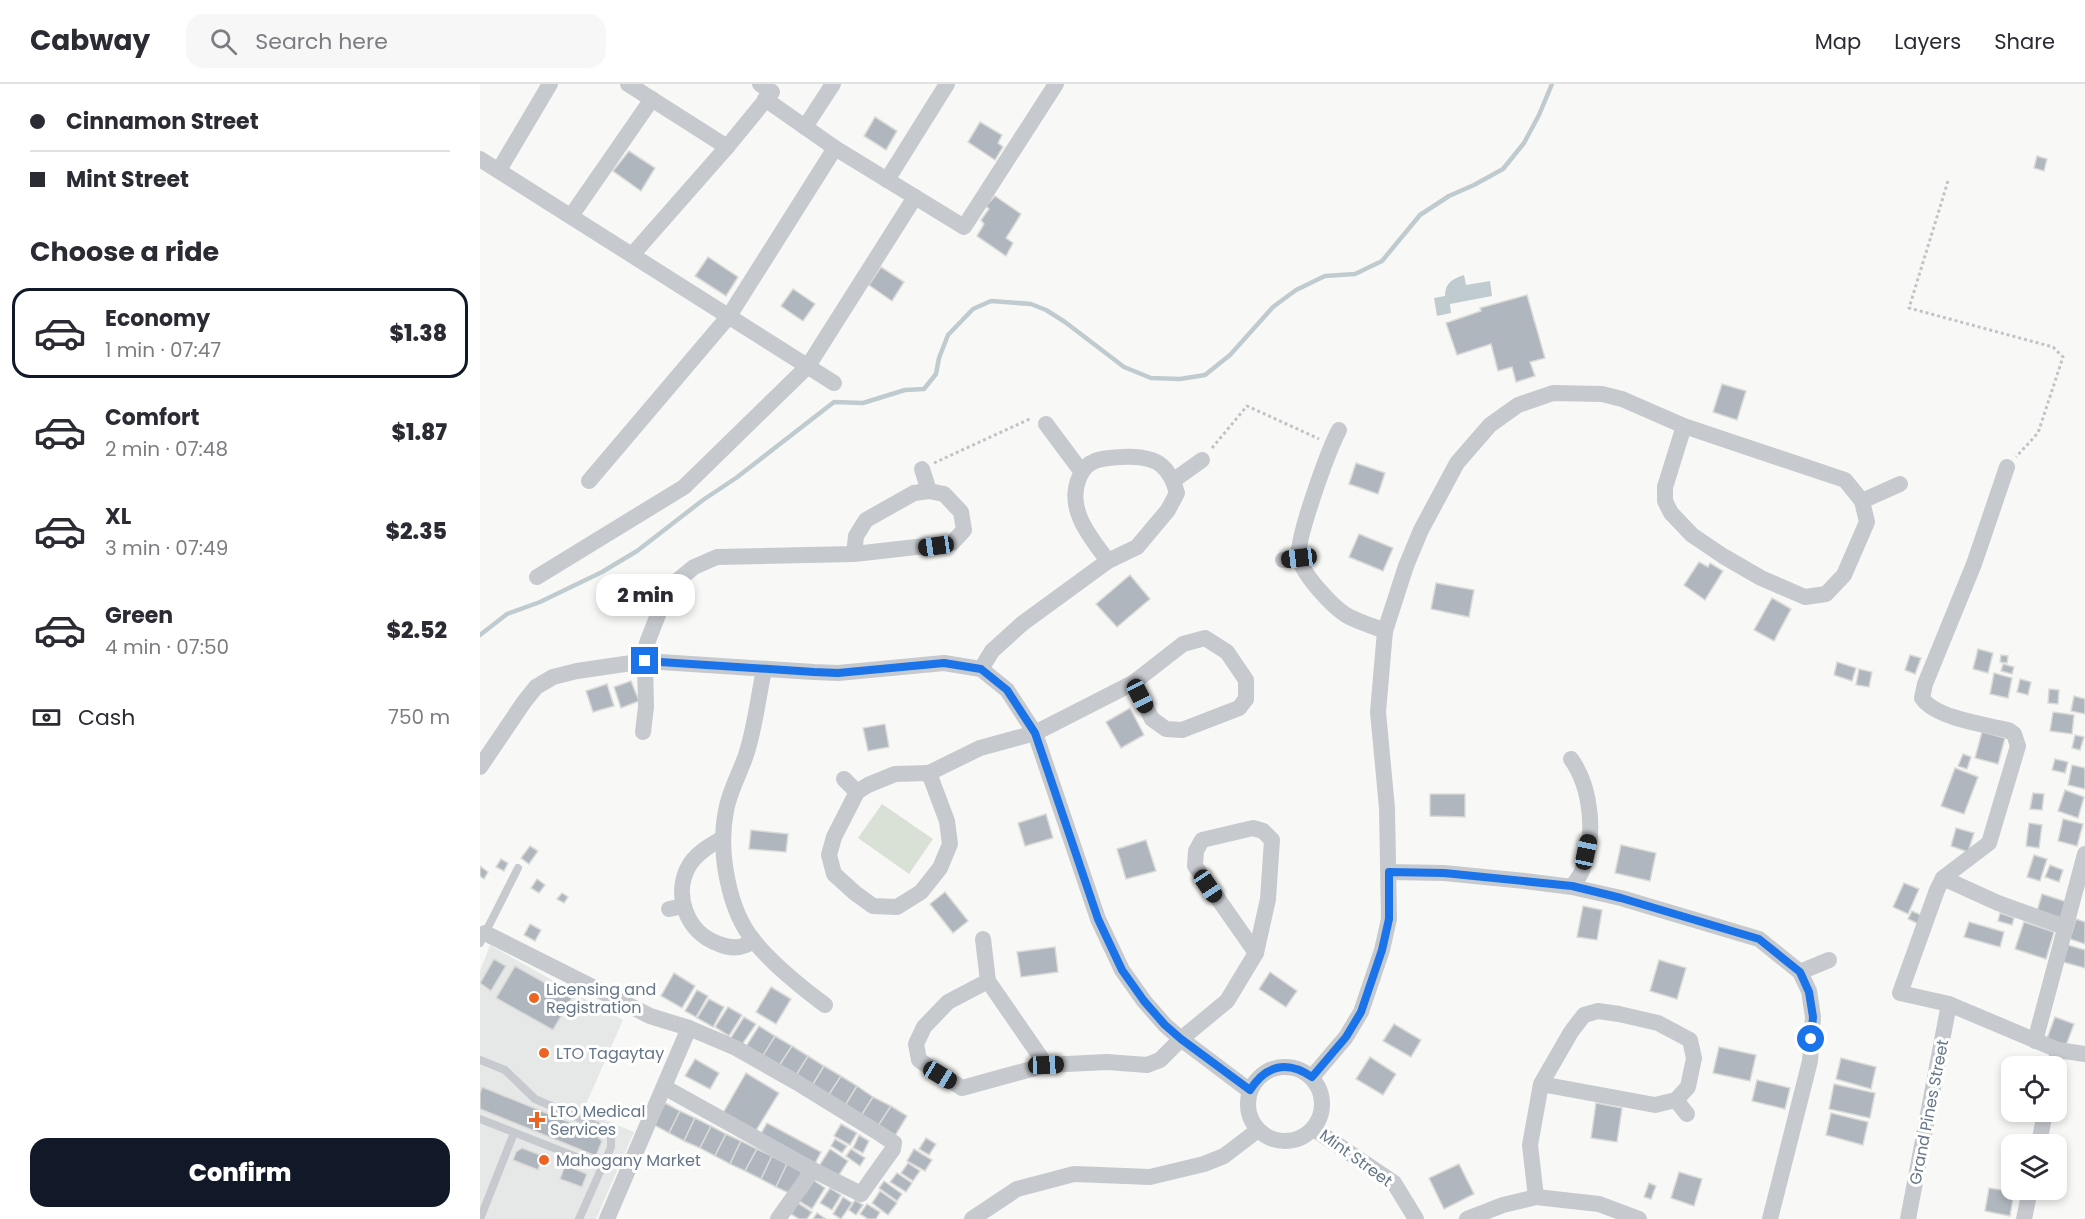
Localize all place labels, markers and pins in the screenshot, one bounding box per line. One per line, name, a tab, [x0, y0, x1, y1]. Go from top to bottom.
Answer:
place label: Licensing and Registration	[546, 978, 656, 1019]
marker: Licensing and Registration	[527, 991, 541, 1005]
place label: LTO Tagaytay	[556, 1042, 664, 1065]
marker: LTO Tagaytay	[537, 1046, 551, 1060]
place label: LTO Medical Services	[550, 1100, 645, 1141]
marker: LTO Medical Services	[528, 1111, 546, 1129]
place label: Mahogany Market	[556, 1149, 701, 1172]
marker: Mahogany Market	[537, 1153, 551, 1167]

